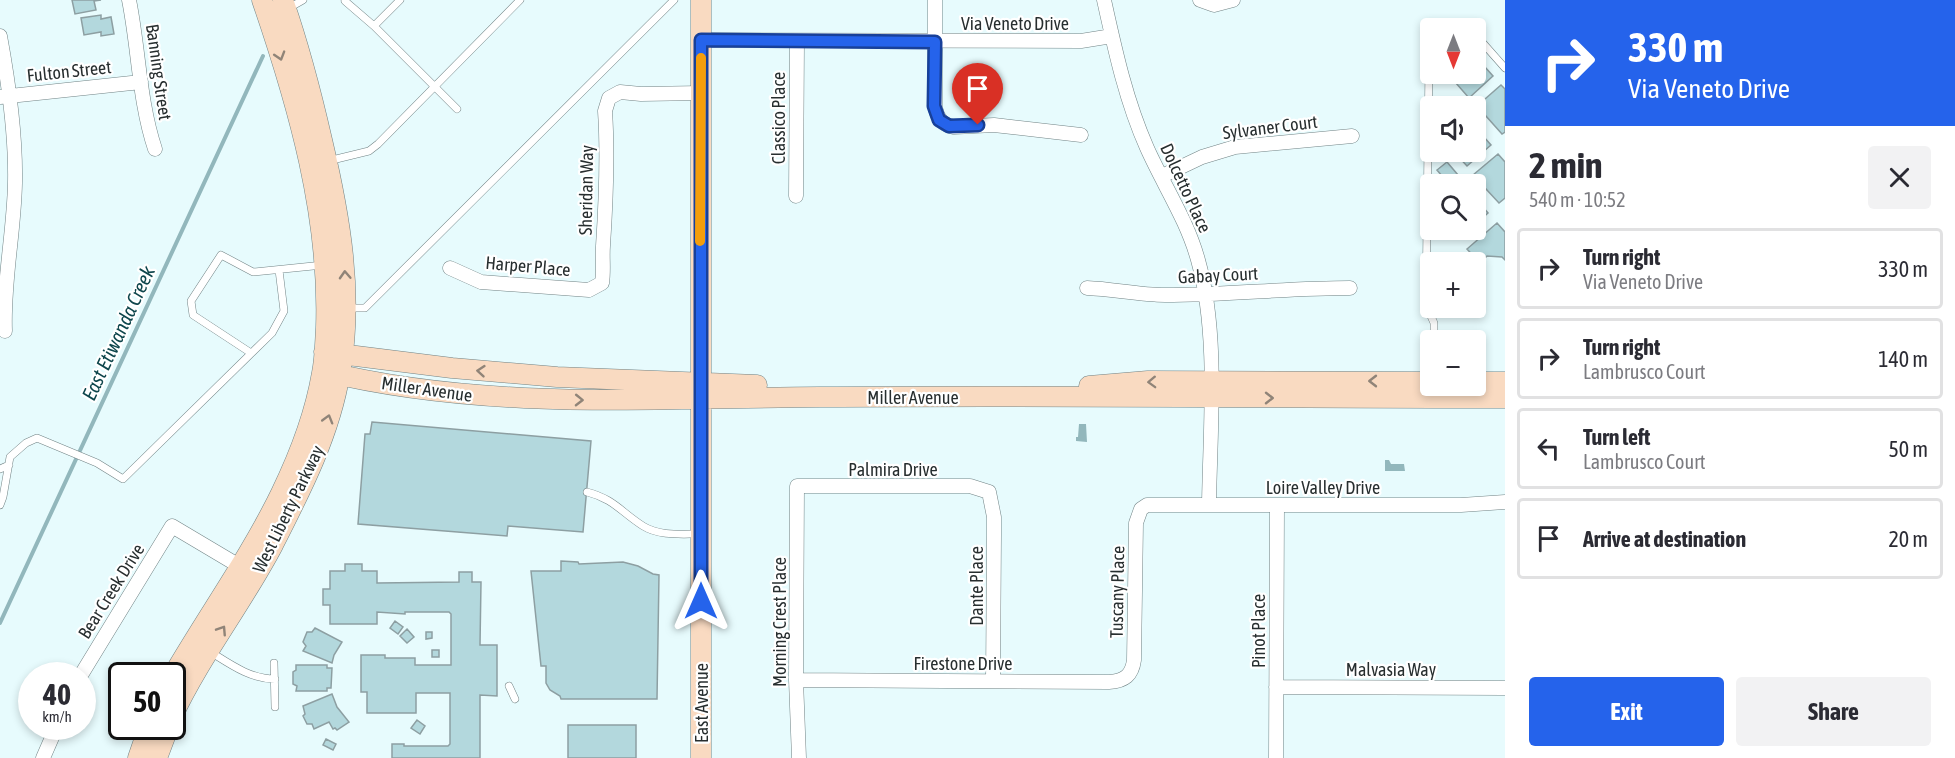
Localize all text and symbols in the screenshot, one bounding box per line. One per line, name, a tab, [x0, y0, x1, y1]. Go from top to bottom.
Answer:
street label: Via Veneto Drive	[961, 13, 1069, 34]
north arrow	[1420, 18, 1486, 84]
map controls	[1420, 18, 1486, 396]
street label: Banning Street	[142, 23, 176, 121]
text: 330 m	[1628, 23, 1723, 71]
icon: right	[1529, 24, 1607, 102]
one-way arrow	[273, 50, 285, 61]
street label: Fulton Street	[26, 56, 112, 86]
pin	[952, 63, 1003, 125]
street label: Classico Place	[768, 72, 789, 164]
icon: arrive	[961, 72, 994, 105]
text: Via Veneto Drive	[1628, 73, 1790, 104]
button: sound	[1420, 96, 1486, 162]
street label: Sylvaner Court	[1221, 111, 1319, 143]
street label: Dolcetto Place	[1156, 140, 1216, 236]
text: 2 min	[1529, 144, 1603, 186]
street label: Sheridan Way	[575, 145, 597, 235]
button: close	[1868, 146, 1931, 209]
button: search	[1420, 174, 1486, 240]
text: 540 m · 10:52	[1529, 188, 1626, 211]
text: Turn right	[1583, 244, 1660, 270]
street label: Harper Place	[485, 252, 571, 280]
button: +	[1420, 252, 1486, 318]
icon: right	[1532, 252, 1565, 285]
text: 330 m	[1878, 256, 1928, 282]
water label: East Etiwanda Creek	[77, 262, 159, 404]
street label: Gabay Court	[1177, 262, 1259, 288]
text: Via Veneto Drive	[1583, 270, 1703, 293]
one-way arrow	[338, 271, 351, 280]
button: −	[1420, 330, 1486, 396]
text: Turn right	[1583, 334, 1660, 360]
icon: right	[1532, 342, 1565, 375]
text: 140 m	[1878, 346, 1928, 372]
text: Lambrusco Court	[1583, 360, 1706, 383]
one-way arrow	[476, 364, 485, 377]
street label: Miller Avenue	[380, 372, 474, 406]
one-way arrow	[1147, 375, 1156, 388]
one-way arrow	[1368, 375, 1377, 387]
street label: Miller Avenue	[867, 387, 959, 408]
one-way arrow	[1264, 392, 1273, 404]
one-way arrow	[575, 394, 584, 406]
one-way arrow	[321, 414, 334, 424]
text: Turn left	[1583, 424, 1650, 450]
icon: left	[1532, 432, 1565, 465]
text: 50 m	[1888, 436, 1928, 462]
street label: West Liberty Parkway	[248, 442, 328, 576]
text: Lambrusco Court	[1583, 450, 1706, 473]
street label: Palmira Drive	[848, 459, 938, 480]
street label: Loire Valley Drive	[1266, 477, 1380, 498]
icon: arrive	[1532, 522, 1565, 555]
text: Arrive at destination	[1583, 526, 1746, 552]
text: 20 m	[1888, 526, 1928, 552]
street label: Bear Creek Drive	[74, 540, 148, 642]
street label: Dante Place	[966, 546, 987, 626]
street label: Tuscany Place	[1106, 546, 1128, 638]
street label: Morning Crest Place	[769, 557, 790, 687]
position arrow	[669, 569, 733, 633]
street label: Pinot Place	[1248, 594, 1269, 668]
one-way arrow	[215, 626, 227, 636]
street label: Firestone Drive	[914, 653, 1013, 674]
street label: Malvasia Way	[1346, 659, 1436, 680]
speed limit sign: 50	[108, 662, 186, 740]
street label: East Avenue	[691, 663, 712, 743]
text: 40	[43, 677, 71, 711]
button: Exit	[1529, 677, 1724, 746]
button: Share	[1736, 677, 1931, 746]
text: km/h	[42, 708, 72, 725]

